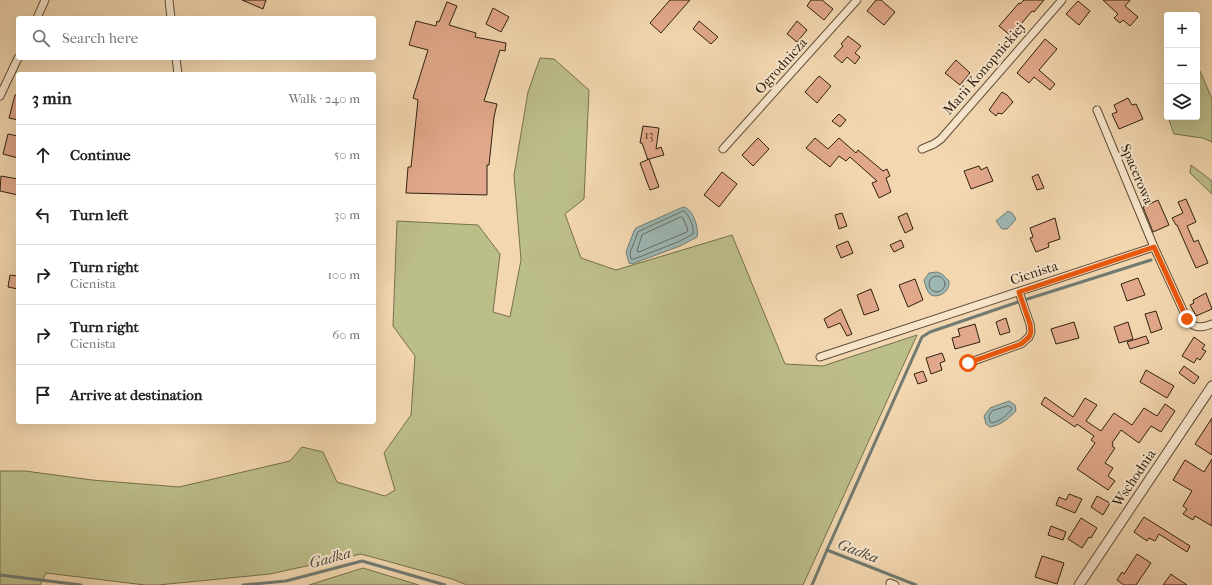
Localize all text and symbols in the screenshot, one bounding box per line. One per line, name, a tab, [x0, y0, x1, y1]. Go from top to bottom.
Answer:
map controls	[1164, 12, 1200, 120]
button: +	[1164, 12, 1200, 48]
search box	[16, 16, 376, 60]
street label: Marii Konopnickiej	[939, 20, 1029, 118]
icon: search	[30, 27, 52, 49]
text: Search here	[62, 29, 138, 47]
street label: Ogrodnicza	[751, 34, 811, 98]
button: −	[1164, 48, 1200, 84]
button: layers	[1164, 84, 1200, 120]
text: 3 min	[32, 88, 72, 108]
text: Walk · 240 m	[288, 91, 360, 106]
house number: 13	[644, 128, 654, 142]
street label: Spacerowa	[1117, 141, 1157, 207]
icon: ahead	[32, 144, 54, 166]
text: Continue	[70, 146, 130, 164]
text: 50 m	[334, 147, 360, 162]
icon: left	[32, 204, 54, 226]
text: Turn left	[70, 206, 128, 224]
text: 30 m	[334, 207, 360, 222]
street label: Cienista	[1008, 257, 1061, 289]
text: Turn right	[70, 258, 139, 276]
icon: right	[32, 264, 54, 286]
text: 100 m	[327, 267, 360, 282]
text: Cienista	[70, 276, 116, 291]
route end	[1178, 310, 1196, 328]
text: Turn right	[70, 318, 139, 336]
icon: right	[32, 324, 54, 346]
text: 60 m	[332, 327, 360, 342]
text: Cienista	[70, 336, 116, 351]
route start	[959, 354, 977, 372]
icon: arrive	[32, 384, 54, 406]
text: Arrive at destination	[70, 386, 202, 404]
street label: Wschodnia	[1108, 446, 1160, 511]
water label: Gadka	[835, 535, 881, 567]
water label: Gadka	[307, 544, 353, 572]

